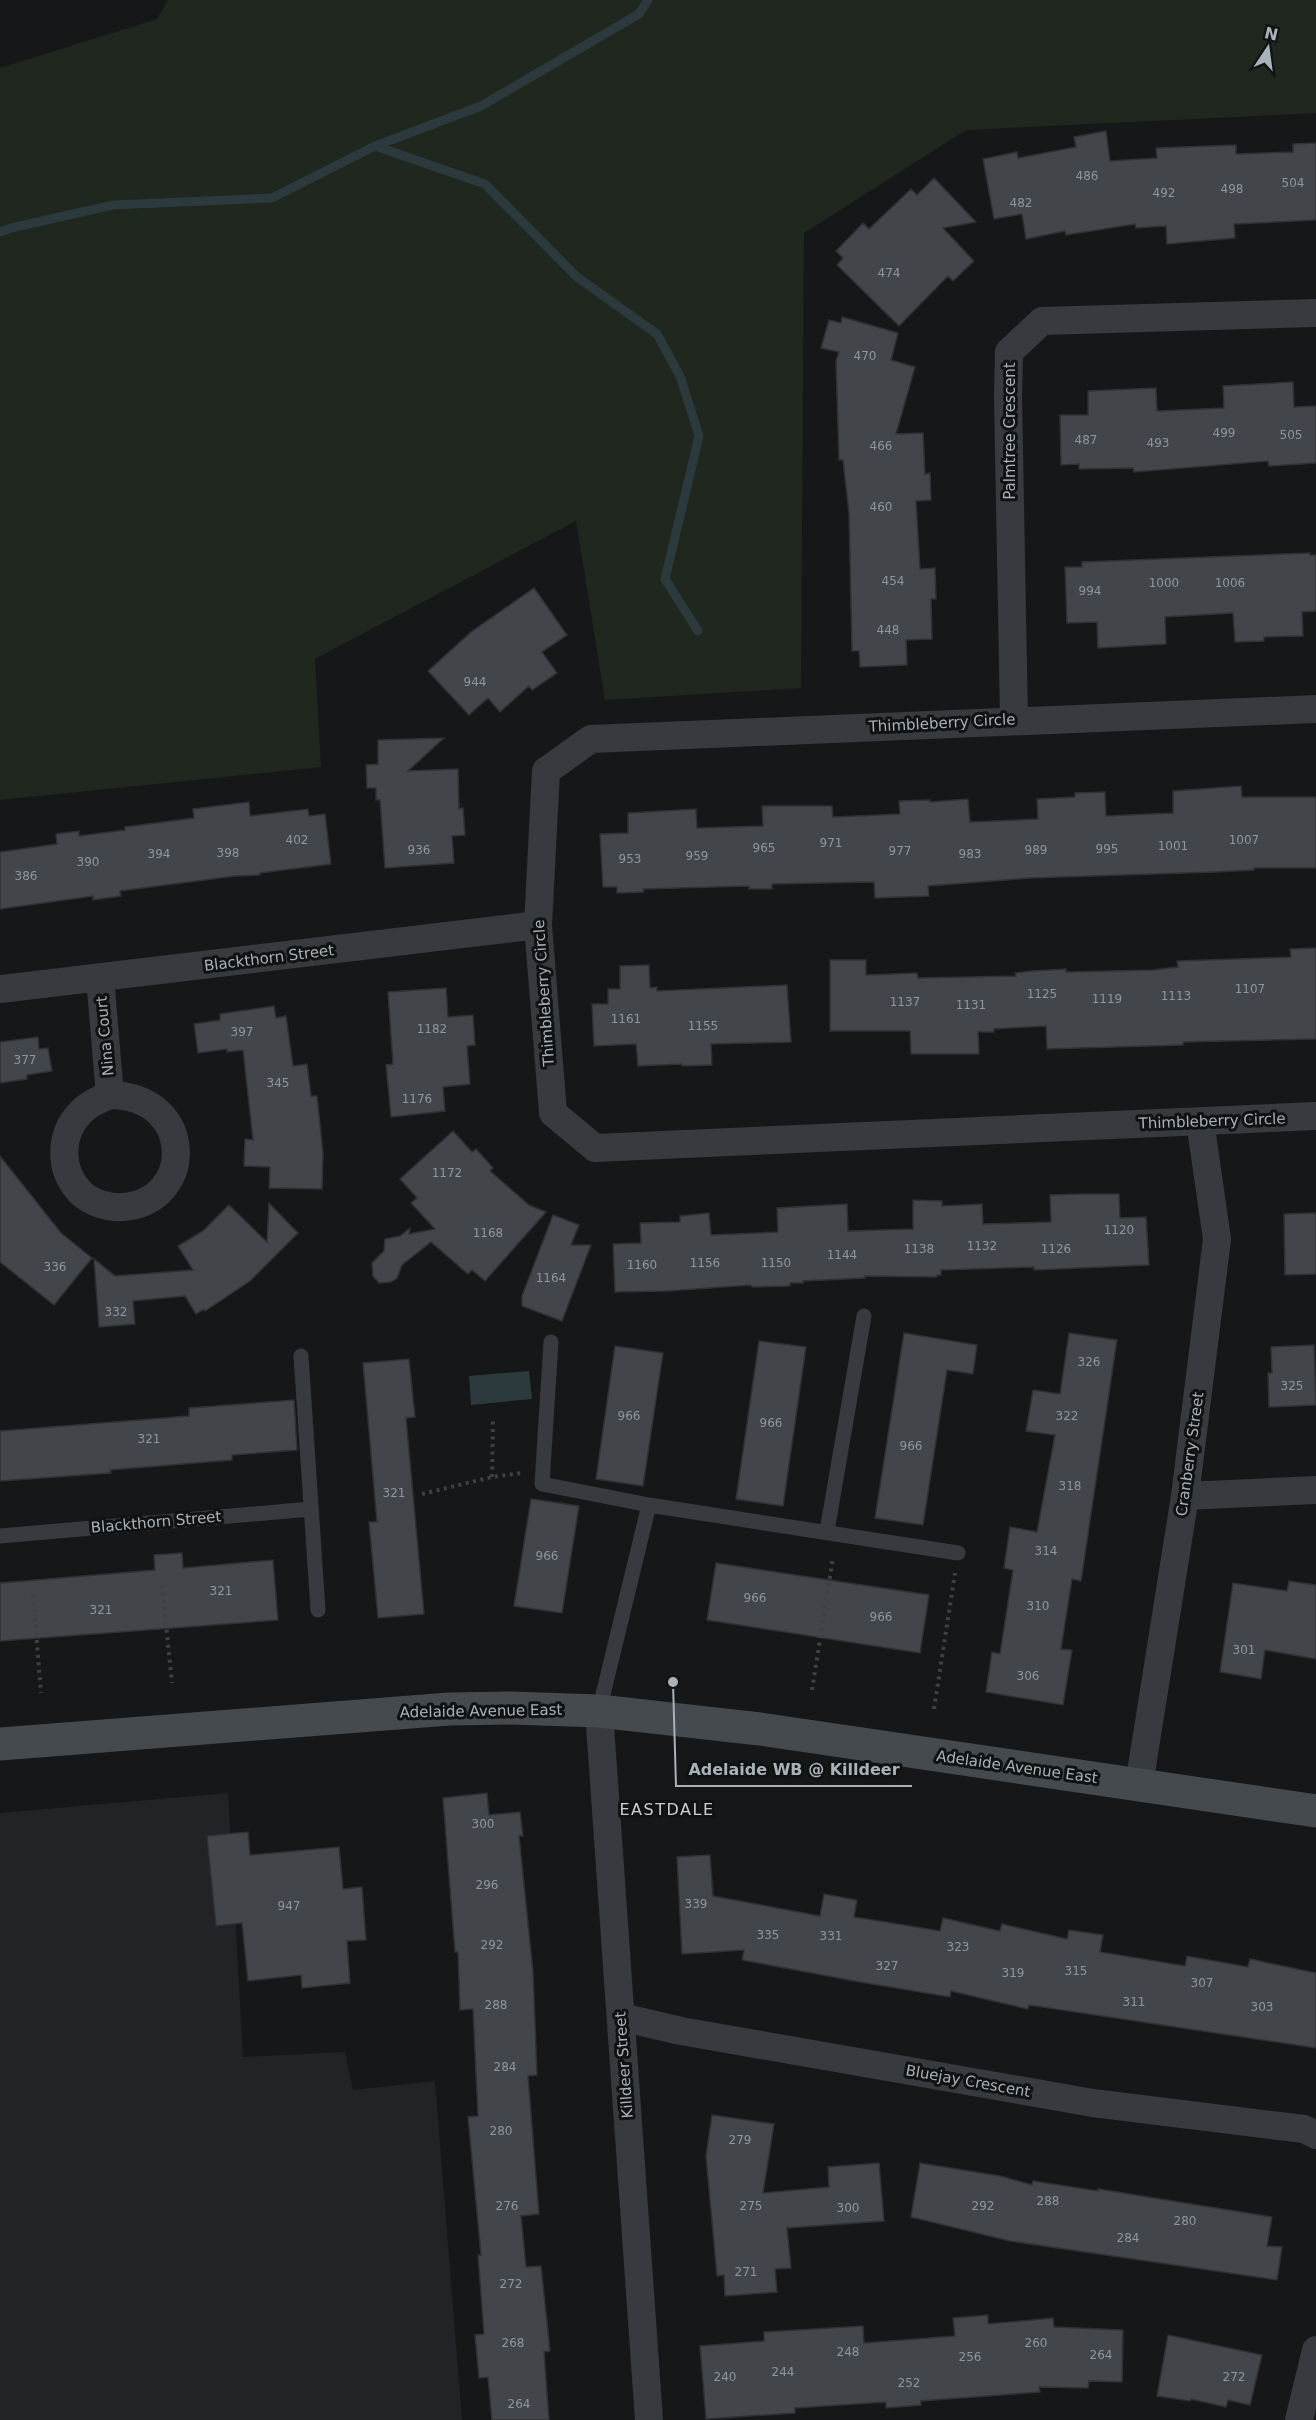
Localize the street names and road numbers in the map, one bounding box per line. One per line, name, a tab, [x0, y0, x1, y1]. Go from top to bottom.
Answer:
street label: Palmtree Crescent	[1001, 362, 1019, 500]
street label: Thimbleberry Circle	[867, 710, 1016, 736]
street label: Thimbleberry Circle	[530, 919, 558, 1068]
street label: Blackthorn Street	[203, 941, 335, 975]
street label: Nina Court	[93, 995, 117, 1077]
street label: Thimbleberry Circle	[1137, 1109, 1286, 1133]
street label: Cranberry Street	[1172, 1391, 1208, 1517]
street label: Blackthorn Street	[90, 1507, 222, 1537]
street label: Adelaide Avenue East	[400, 1701, 563, 1721]
street label: Adelaide Avenue East	[935, 1747, 1099, 1787]
street label: Killdeer Street	[611, 2011, 637, 2119]
street label: Bluejay Crescent	[904, 2061, 1032, 2101]

